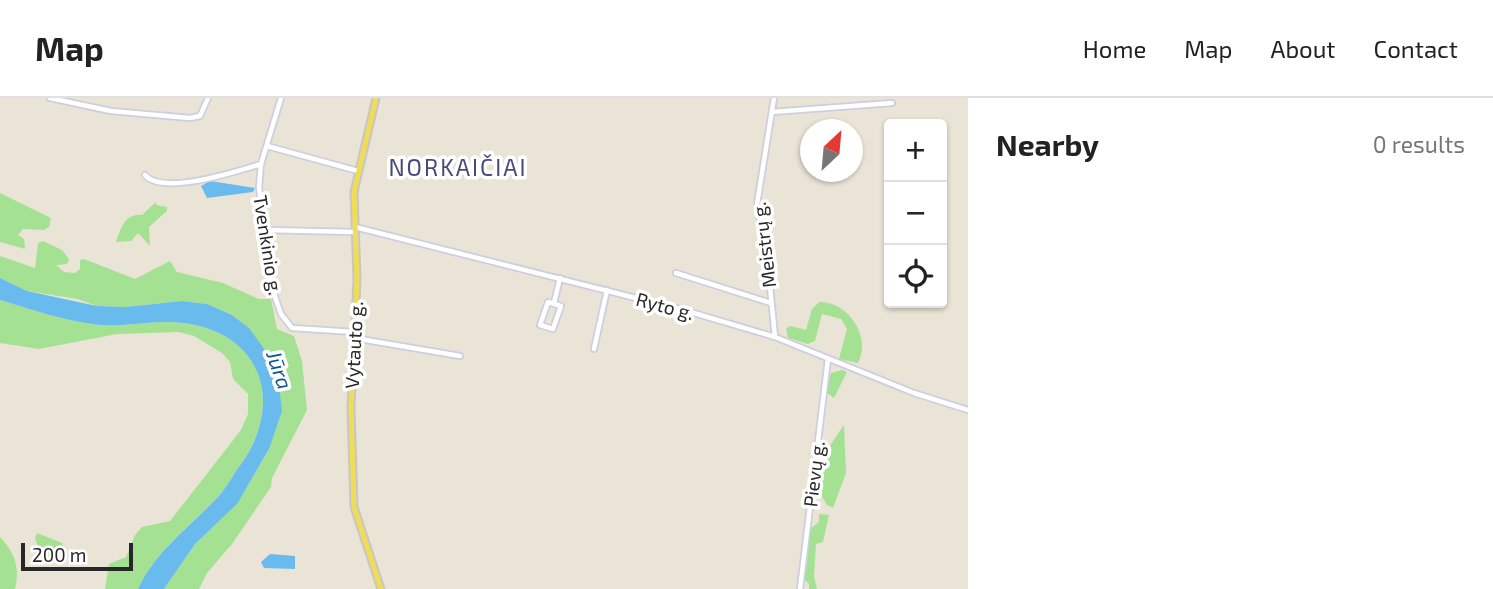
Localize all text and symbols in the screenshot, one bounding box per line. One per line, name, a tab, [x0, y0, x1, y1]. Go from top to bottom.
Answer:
text: Map	[35, 28, 104, 68]
text: Home	[1083, 34, 1146, 63]
text: Map	[1184, 34, 1232, 63]
text: About	[1270, 34, 1336, 63]
text: Contact	[1374, 34, 1458, 63]
north arrow	[800, 119, 863, 182]
map controls	[884, 119, 947, 308]
button: +	[884, 119, 947, 182]
text: Nearby	[996, 126, 1099, 162]
text: 0 results	[1373, 130, 1465, 158]
district label: NORKAIČIAI	[388, 153, 528, 181]
button: −	[884, 182, 947, 245]
street label: Tvenkinio g.	[249, 193, 288, 297]
street label: Meistrų g.	[747, 201, 780, 289]
button: locate	[884, 245, 947, 308]
street label: Ryto g.	[634, 287, 697, 324]
street label: Vytauto g.	[340, 301, 367, 389]
water label: Jūra	[262, 346, 299, 392]
street label: Pievų g.	[798, 440, 829, 508]
scale bar	[21, 540, 133, 572]
text: 200 m	[32, 543, 86, 566]

